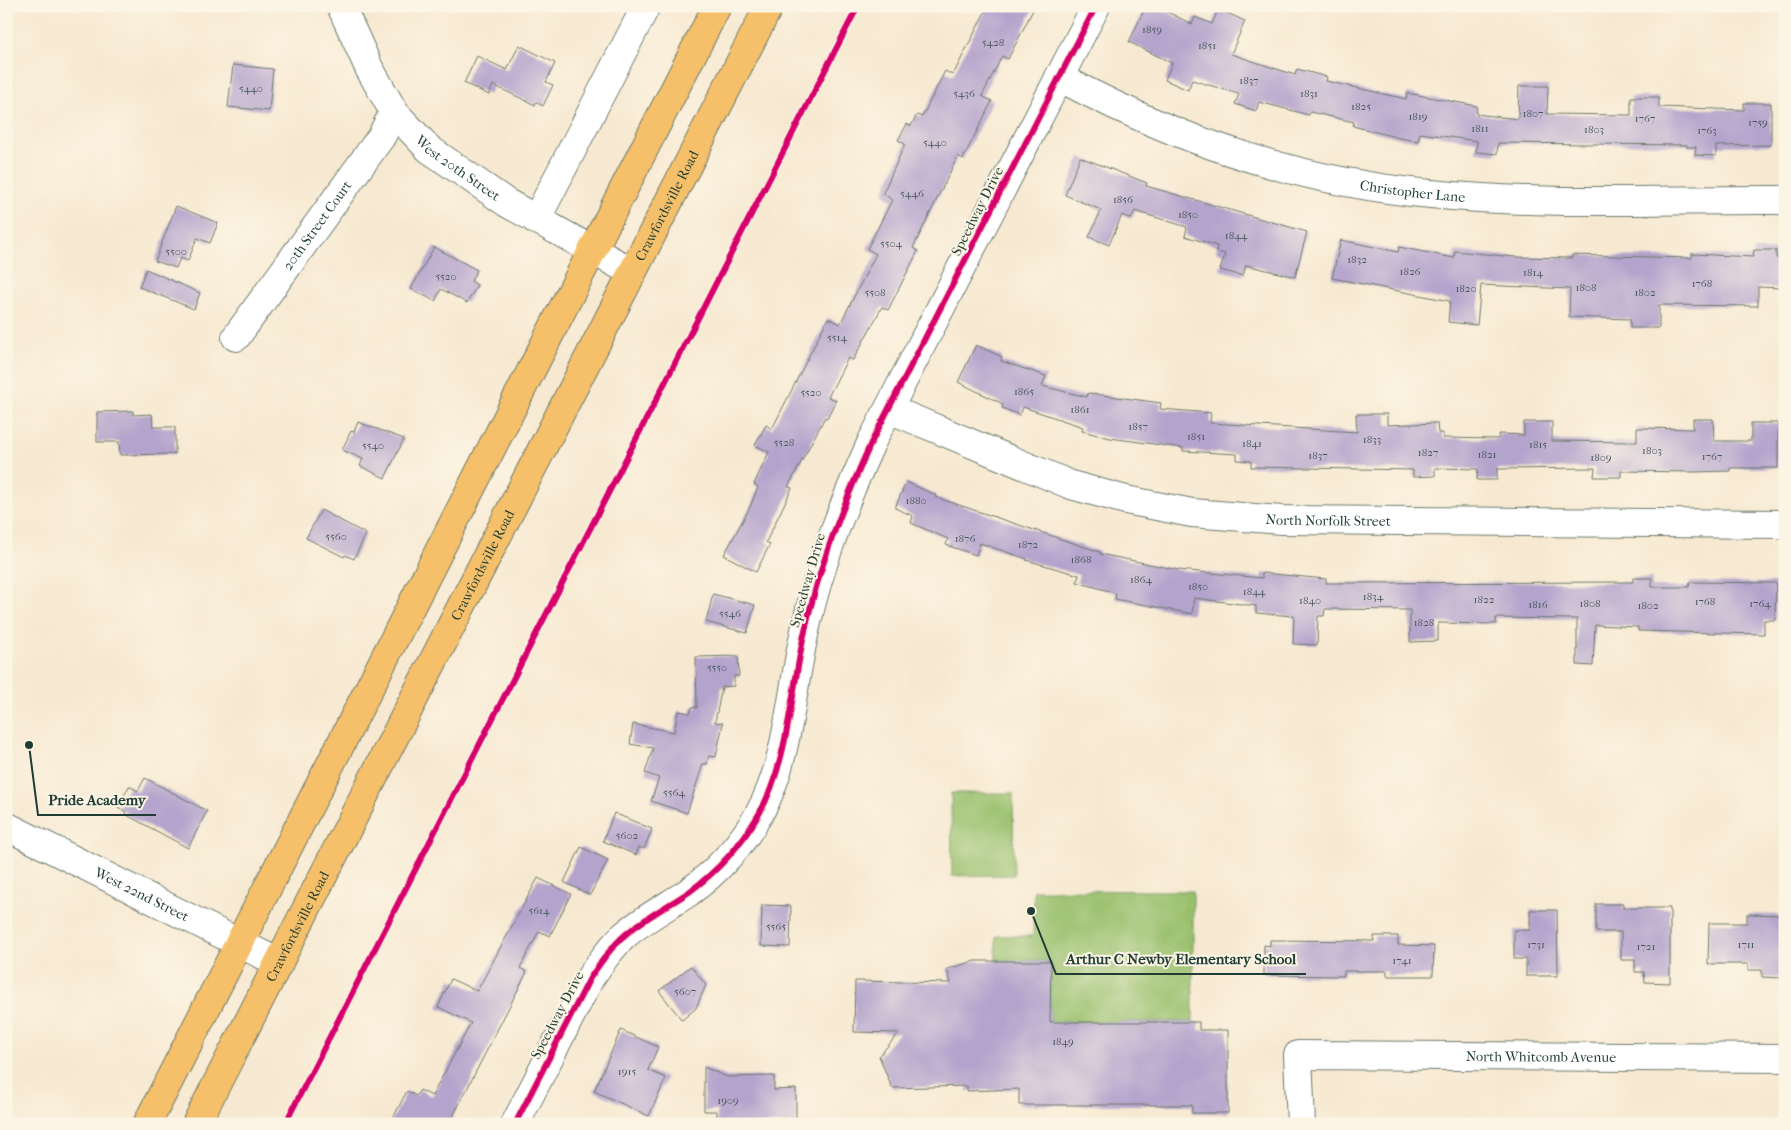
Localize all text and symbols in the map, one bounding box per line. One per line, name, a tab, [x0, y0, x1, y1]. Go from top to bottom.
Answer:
house number: 1859	[1142, 23, 1162, 36]
house number: 5428	[982, 36, 1004, 49]
house number: 1851	[1198, 39, 1216, 52]
house number: 1837	[1239, 74, 1259, 87]
house number: 5440	[239, 82, 263, 95]
house number: 5436	[953, 87, 975, 100]
house number: 1831	[1300, 87, 1318, 100]
house number: 1825	[1351, 100, 1371, 113]
house number: 1807	[1523, 107, 1543, 120]
house number: 1819	[1408, 110, 1428, 123]
house number: 1767	[1635, 112, 1655, 125]
house number: 1759	[1748, 116, 1768, 129]
house number: 1811	[1471, 122, 1489, 135]
house number: 1803	[1584, 123, 1604, 136]
house number: 1763	[1697, 124, 1717, 137]
street label: West 20th Street	[411, 131, 503, 205]
house number: 5440	[923, 136, 947, 149]
street label: Crawfordsville Road	[632, 147, 703, 264]
street label: Speedway Drive	[948, 164, 1007, 258]
street label: Christopher Lane	[1359, 177, 1466, 206]
street label: 20th Street Court	[279, 178, 355, 274]
house number: 5446	[900, 187, 924, 200]
house number: 1856	[1113, 193, 1133, 206]
house number: 1850	[1178, 208, 1198, 221]
house number: 1844	[1225, 229, 1248, 242]
house number: 5504	[880, 237, 902, 250]
house number: 5500	[165, 245, 187, 258]
house number: 1832	[1347, 253, 1367, 266]
house number: 1826	[1399, 265, 1421, 278]
house number: 1814	[1523, 266, 1543, 279]
house number: 5520	[435, 270, 457, 283]
house number: 1768	[1692, 277, 1712, 290]
house number: 1808	[1575, 281, 1597, 294]
house number: 1820	[1455, 282, 1477, 295]
house number: 5508	[864, 286, 886, 299]
house number: 1802	[1634, 286, 1656, 299]
house number: 5514	[827, 331, 847, 344]
house number: 1865	[1014, 385, 1034, 398]
house number: 5520	[800, 386, 822, 399]
house number: 1861	[1070, 403, 1090, 416]
house number: 1857	[1128, 420, 1148, 433]
house number: 1851	[1187, 430, 1205, 443]
house number: 1833	[1363, 433, 1381, 446]
house number: 5528	[774, 436, 794, 449]
house number: 1841	[1242, 437, 1262, 450]
house number: 1815	[1529, 438, 1547, 451]
house number: 5540	[362, 439, 384, 452]
house number: 1803	[1642, 444, 1662, 457]
house number: 1827	[1418, 446, 1438, 459]
house number: 1821	[1477, 448, 1497, 461]
house number: 1837	[1308, 449, 1328, 462]
house number: 1767	[1702, 450, 1722, 463]
house number: 1809	[1590, 451, 1612, 464]
house number: 1880	[905, 494, 927, 507]
street label: Crawfordsville Road	[448, 507, 518, 623]
street label: North Norfolk Street	[1265, 511, 1391, 530]
house number: 5560	[325, 530, 347, 543]
street label: Speedway Drive	[786, 531, 829, 629]
house number: 1876	[955, 532, 975, 545]
house number: 1872	[1018, 538, 1039, 551]
house number: 1868	[1071, 553, 1091, 566]
house number: 1864	[1130, 573, 1152, 586]
house number: 1850	[1188, 580, 1208, 593]
house number: 1844	[1243, 585, 1266, 598]
house number: 1834	[1363, 590, 1384, 603]
house number: 1822	[1474, 593, 1495, 606]
house number: 1840	[1299, 594, 1321, 607]
house number: 1768	[1695, 595, 1715, 608]
house number: 1808	[1579, 597, 1601, 610]
house number: 1764	[1749, 597, 1771, 610]
house number: 1816	[1528, 598, 1548, 611]
house number: 1802	[1637, 599, 1659, 612]
house number: 5546	[719, 607, 741, 620]
house number: 1828	[1414, 616, 1434, 629]
house number: 5550	[707, 661, 727, 674]
callout: Pride Academy	[38, 785, 156, 815]
house number: 5564	[663, 786, 685, 799]
text: Pride Academy	[48, 791, 147, 809]
house number: 5602	[616, 829, 639, 842]
street label: West 22nd Street	[91, 863, 191, 925]
street label: Crawfordsville Road	[262, 868, 333, 985]
house number: 5614	[528, 904, 550, 917]
house number: 5565	[766, 920, 786, 933]
house number: 1731	[1527, 938, 1545, 951]
house number: 1711	[1737, 938, 1755, 951]
house number: 1721	[1637, 940, 1655, 953]
callout: Arthur C Newby Elementary School	[1056, 944, 1306, 974]
text: Arthur C Newby Elementary School	[1065, 950, 1297, 968]
house number: 1741	[1392, 954, 1412, 967]
street label: Speedway Drive	[527, 968, 588, 1062]
house number: 5607	[674, 985, 696, 998]
house number: 1849	[1052, 1035, 1074, 1048]
street label: North Whitcomb Avenue	[1466, 1048, 1616, 1066]
house number: 1915	[618, 1065, 636, 1078]
house number: 1909	[717, 1094, 739, 1107]

